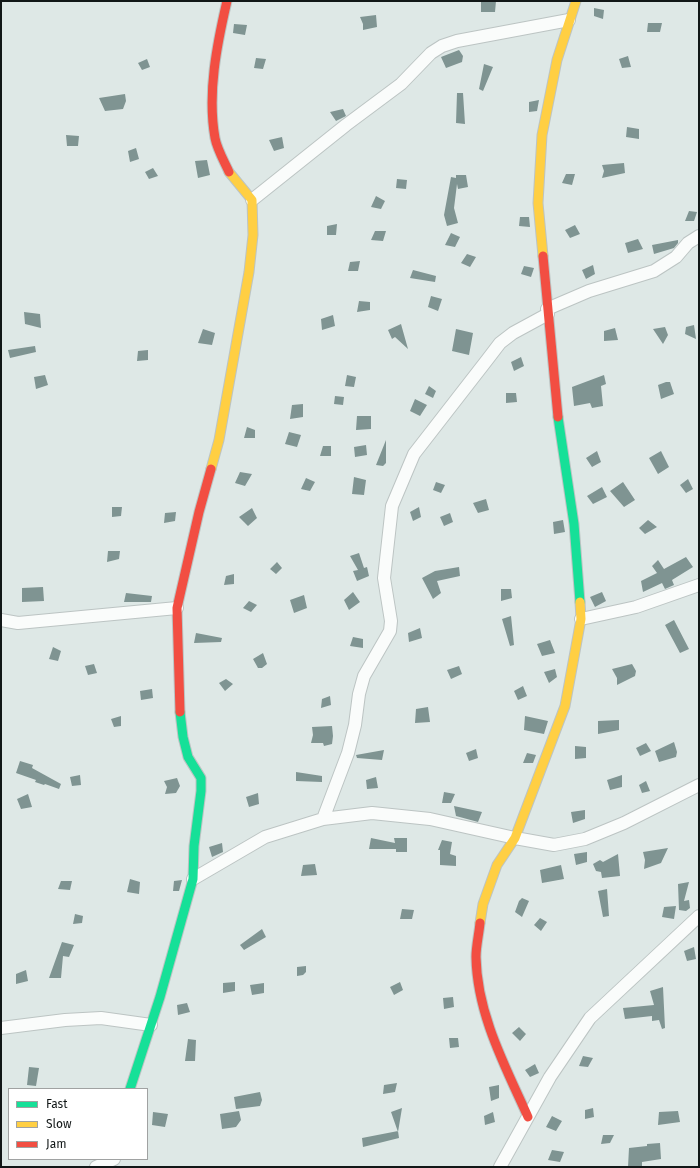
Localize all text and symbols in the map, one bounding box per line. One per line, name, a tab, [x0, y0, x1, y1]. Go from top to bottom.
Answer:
legend	[8, 1088, 148, 1160]
text: Fast	[46, 1097, 68, 1111]
text: Slow	[46, 1117, 72, 1131]
text: Jam	[46, 1137, 66, 1151]

